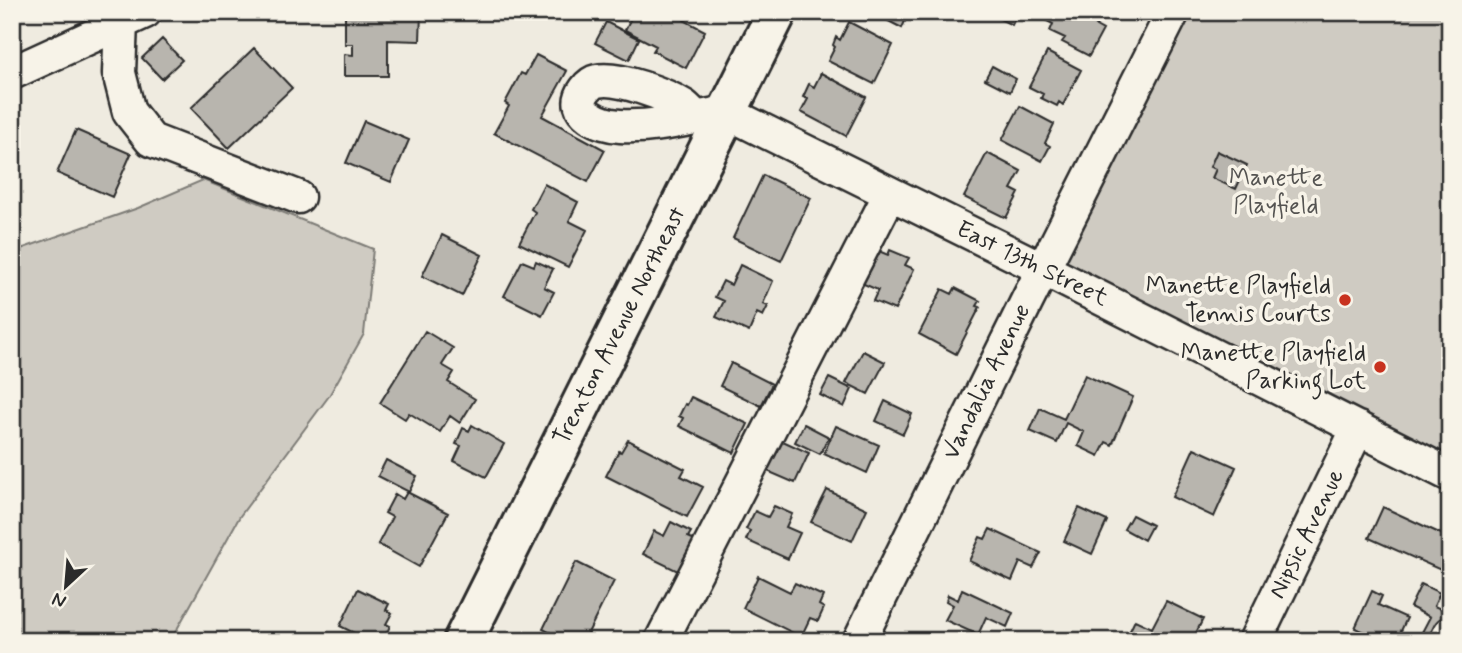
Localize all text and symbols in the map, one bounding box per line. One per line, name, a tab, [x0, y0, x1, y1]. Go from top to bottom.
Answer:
park label: Manette Playfield	[1229, 163, 1323, 222]
street label: Trenton Avenue Northeast	[546, 201, 694, 450]
street label: East 13th Street	[951, 214, 1113, 314]
place label: Manette Playfield Tennis Courts	[1146, 271, 1331, 330]
marker: Manette Playfield Tennis Courts	[1337, 292, 1353, 308]
street label: Vandalia Avenue	[936, 299, 1038, 465]
place label: Manette Playfield Parking Lot	[1181, 338, 1366, 400]
marker: Manette Playfield Parking Lot	[1372, 359, 1388, 375]
street label: Nipsic Avenue	[1262, 464, 1352, 604]
north arrow	[32, 552, 102, 622]
text: N	[48, 586, 70, 614]

